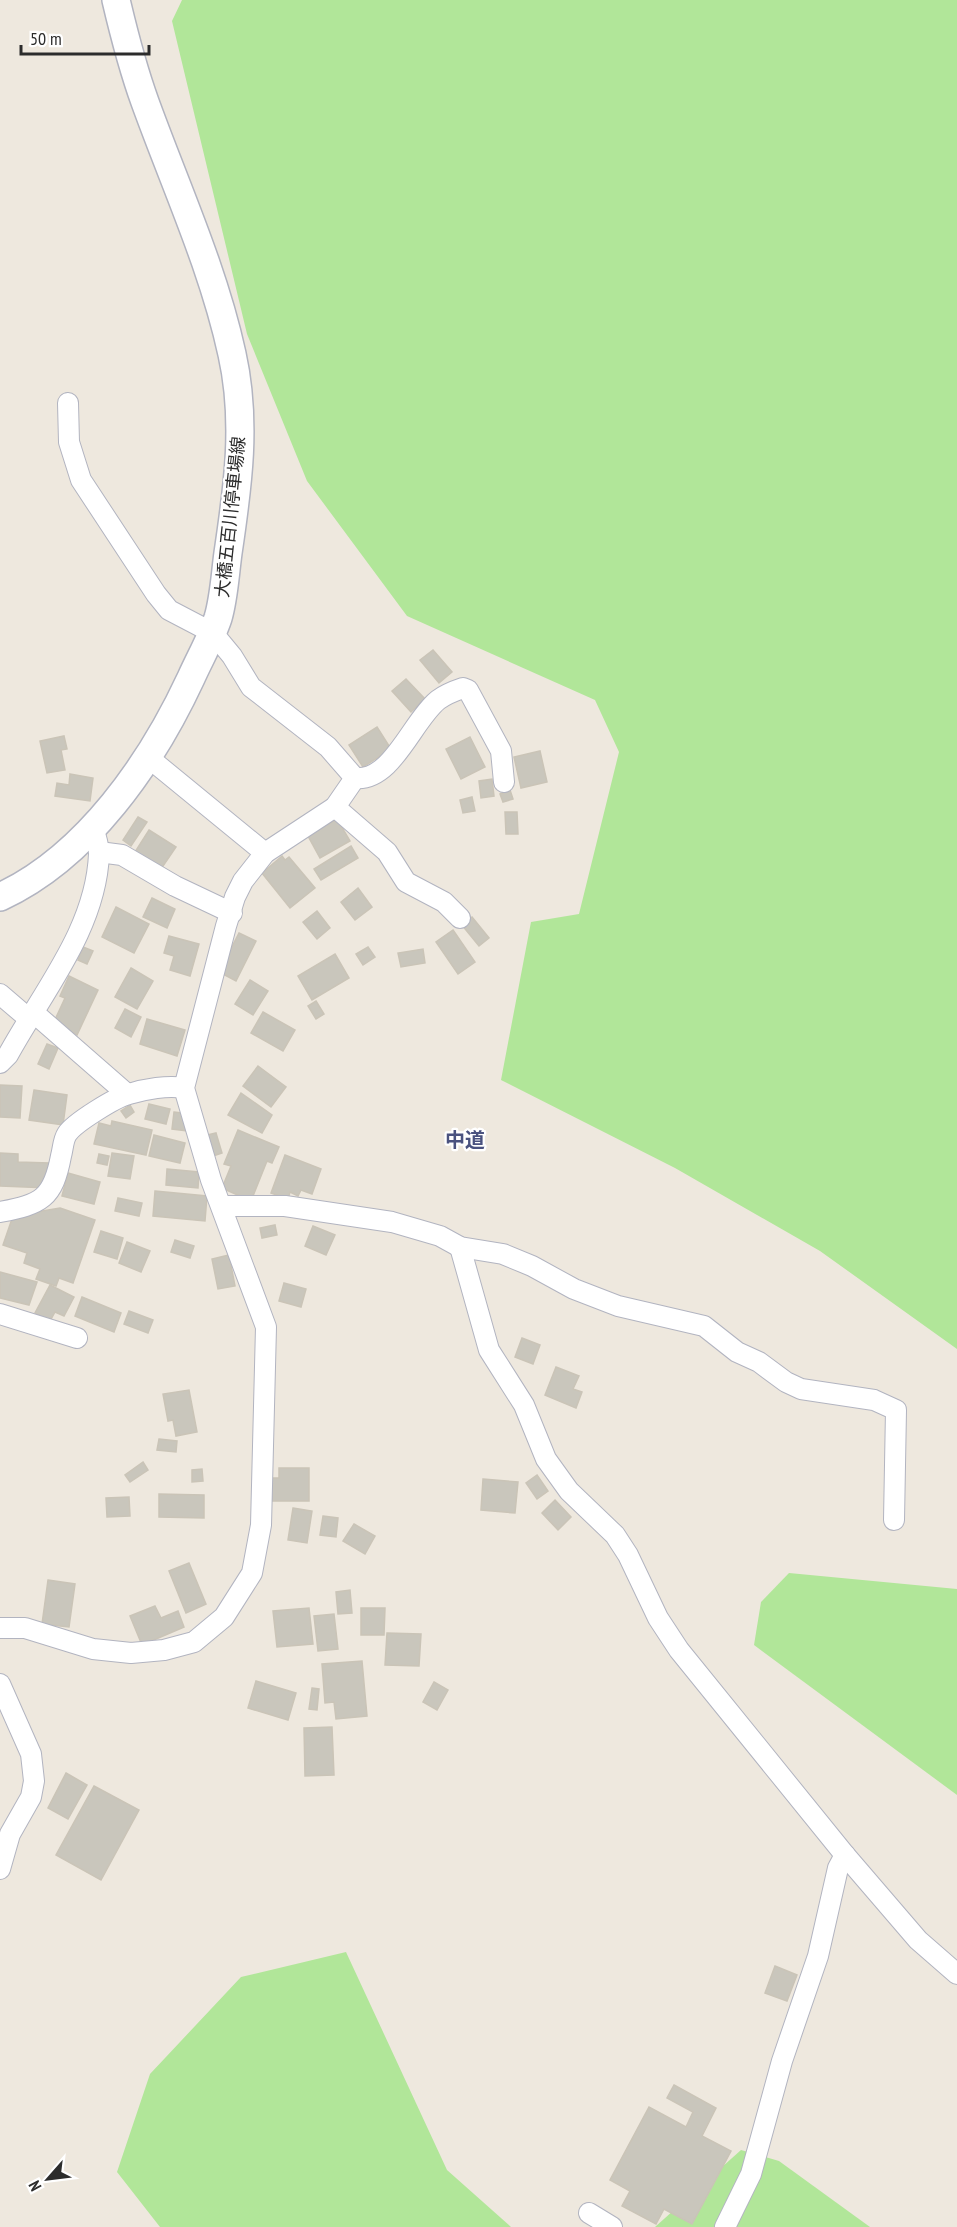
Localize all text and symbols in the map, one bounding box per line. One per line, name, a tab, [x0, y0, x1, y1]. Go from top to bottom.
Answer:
scale bar	[21, 18, 148, 56]
text: 50 m	[30, 27, 62, 50]
street label: 大橋五百川停車場線	[210, 435, 250, 599]
district label: 中道	[445, 1127, 485, 1153]
north arrow	[18, 2149, 78, 2209]
text: N	[24, 2178, 46, 2195]

